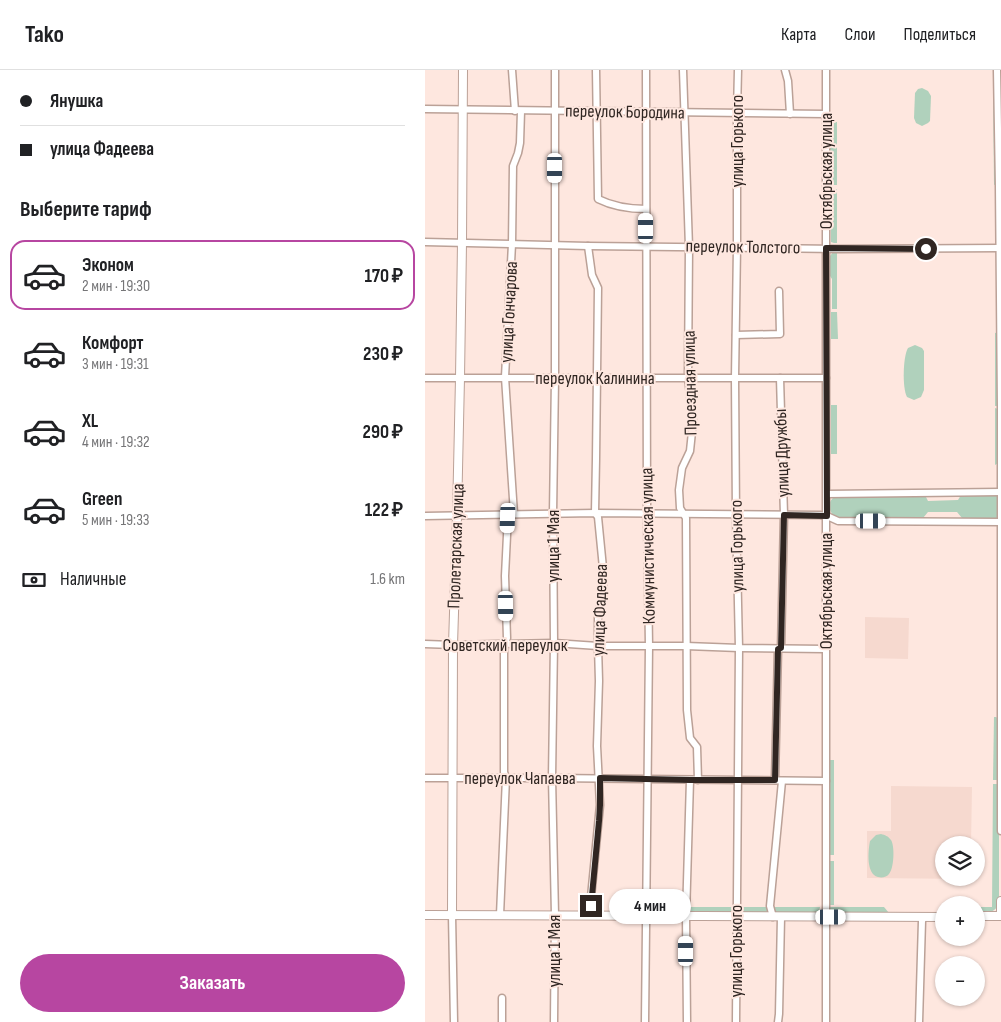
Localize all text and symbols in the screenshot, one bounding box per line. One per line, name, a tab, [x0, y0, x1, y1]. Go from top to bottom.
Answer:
text: Tako	[25, 20, 64, 49]
text: Карта	[781, 24, 817, 45]
text: Слои	[845, 24, 876, 45]
text: Поделиться	[904, 24, 976, 45]
text: Янушка	[50, 90, 103, 113]
street label: улица Горького	[727, 95, 748, 187]
street label: переулок Бородина	[565, 100, 685, 124]
street label: Октябрьская улица	[816, 113, 837, 229]
text: улица Фадеева	[50, 138, 154, 161]
car	[547, 153, 562, 183]
text: Выберите тариф	[20, 196, 152, 223]
car	[638, 213, 653, 243]
street label: переулок Толстого	[686, 236, 800, 258]
route start	[915, 238, 937, 260]
icon: car	[22, 253, 67, 298]
text: Эконом	[82, 254, 134, 277]
street label: улица Гончарова	[496, 261, 522, 363]
text: 170 ₽	[364, 265, 403, 288]
text: 2 мин · 19:30	[82, 277, 150, 296]
street label: Проездная улица	[679, 330, 701, 436]
icon: car	[22, 331, 67, 376]
text: Комфорт	[82, 332, 144, 355]
text: 230 ₽	[363, 343, 403, 366]
text: 3 мин · 19:31	[82, 355, 149, 374]
street label: переулок Калинина	[535, 368, 655, 389]
street label: улица Дружбы	[770, 408, 794, 498]
icon: car	[22, 409, 67, 454]
text: XL	[82, 410, 98, 433]
text: 290 ₽	[363, 421, 403, 444]
text: 4 мин · 19:32	[82, 433, 150, 452]
street label: Коммунистическая улица	[636, 467, 660, 624]
street label: Пролетарская улица	[443, 483, 469, 609]
icon: car	[22, 487, 67, 532]
text: Green	[82, 488, 122, 511]
text: 122 ₽	[365, 499, 403, 522]
street label: улица Горького	[726, 500, 748, 592]
car	[499, 503, 516, 533]
street label: улица 1 Мая	[543, 510, 564, 582]
text: 5 мин · 19:33	[82, 511, 150, 530]
car	[856, 514, 886, 529]
street label: Октябрьская улица	[816, 533, 837, 649]
street label: улица Фадеева	[588, 563, 612, 656]
icon: cash	[20, 566, 48, 594]
text: Наличные	[60, 568, 126, 591]
text: 1.6 km	[370, 570, 405, 589]
car	[498, 591, 513, 621]
street label: Советский переулок	[442, 635, 568, 656]
street label: переулок Чапаева	[464, 768, 576, 789]
map controls	[935, 836, 985, 1006]
button: layers	[935, 836, 985, 886]
callout: 4 мин	[609, 888, 691, 924]
route end	[580, 895, 602, 917]
button: +	[935, 896, 985, 946]
text: 4 мин	[634, 897, 666, 916]
street label: улица Горького	[726, 905, 747, 997]
car	[816, 910, 846, 925]
street label: улица 1 Мая	[544, 915, 565, 987]
car	[678, 936, 693, 966]
button: Заказать	[20, 954, 405, 1012]
button: −	[935, 956, 985, 1006]

